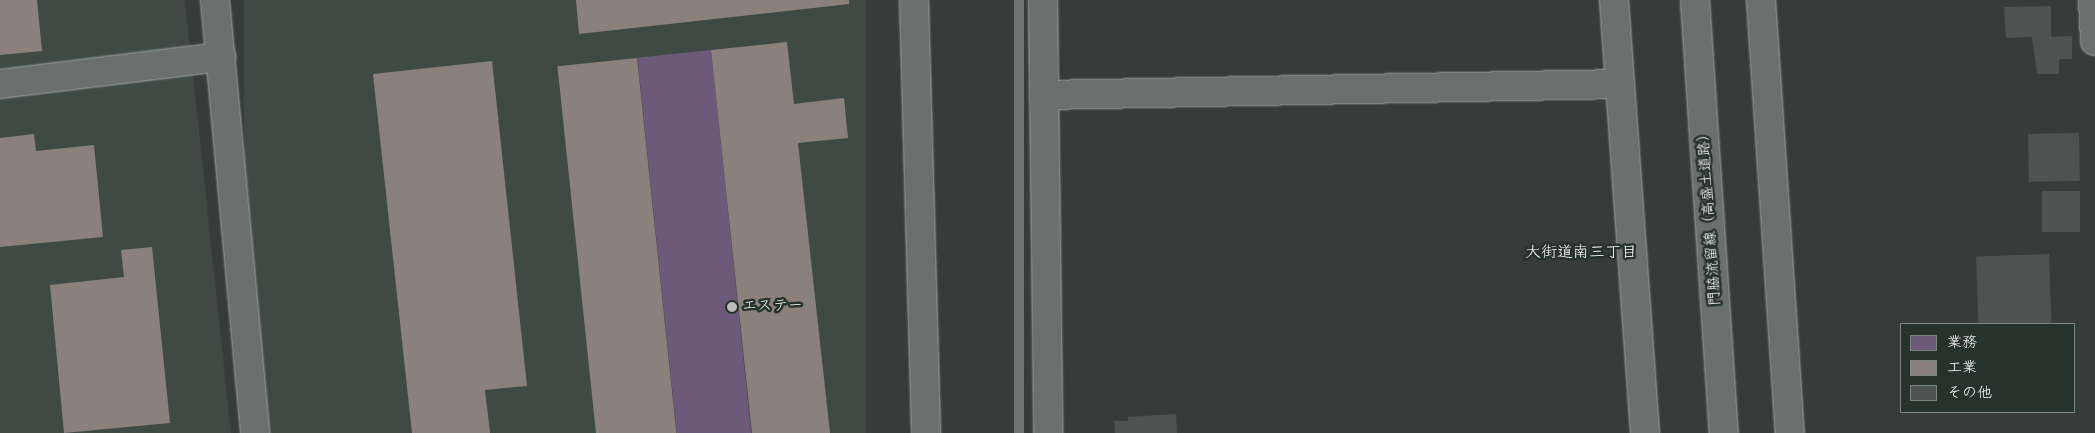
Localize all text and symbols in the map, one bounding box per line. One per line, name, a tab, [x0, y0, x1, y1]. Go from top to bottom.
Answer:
street label: 門脇流留線（高盛土道路）	[1695, 126, 1725, 306]
district label: 大街道南三丁目	[1525, 243, 1637, 263]
place label: エステー	[742, 298, 802, 316]
marker: エステー	[726, 301, 738, 313]
legend	[1900, 323, 2075, 413]
text: 業務	[1947, 331, 1977, 355]
text: 工業	[1947, 356, 1977, 380]
text: その他	[1947, 381, 1992, 405]

